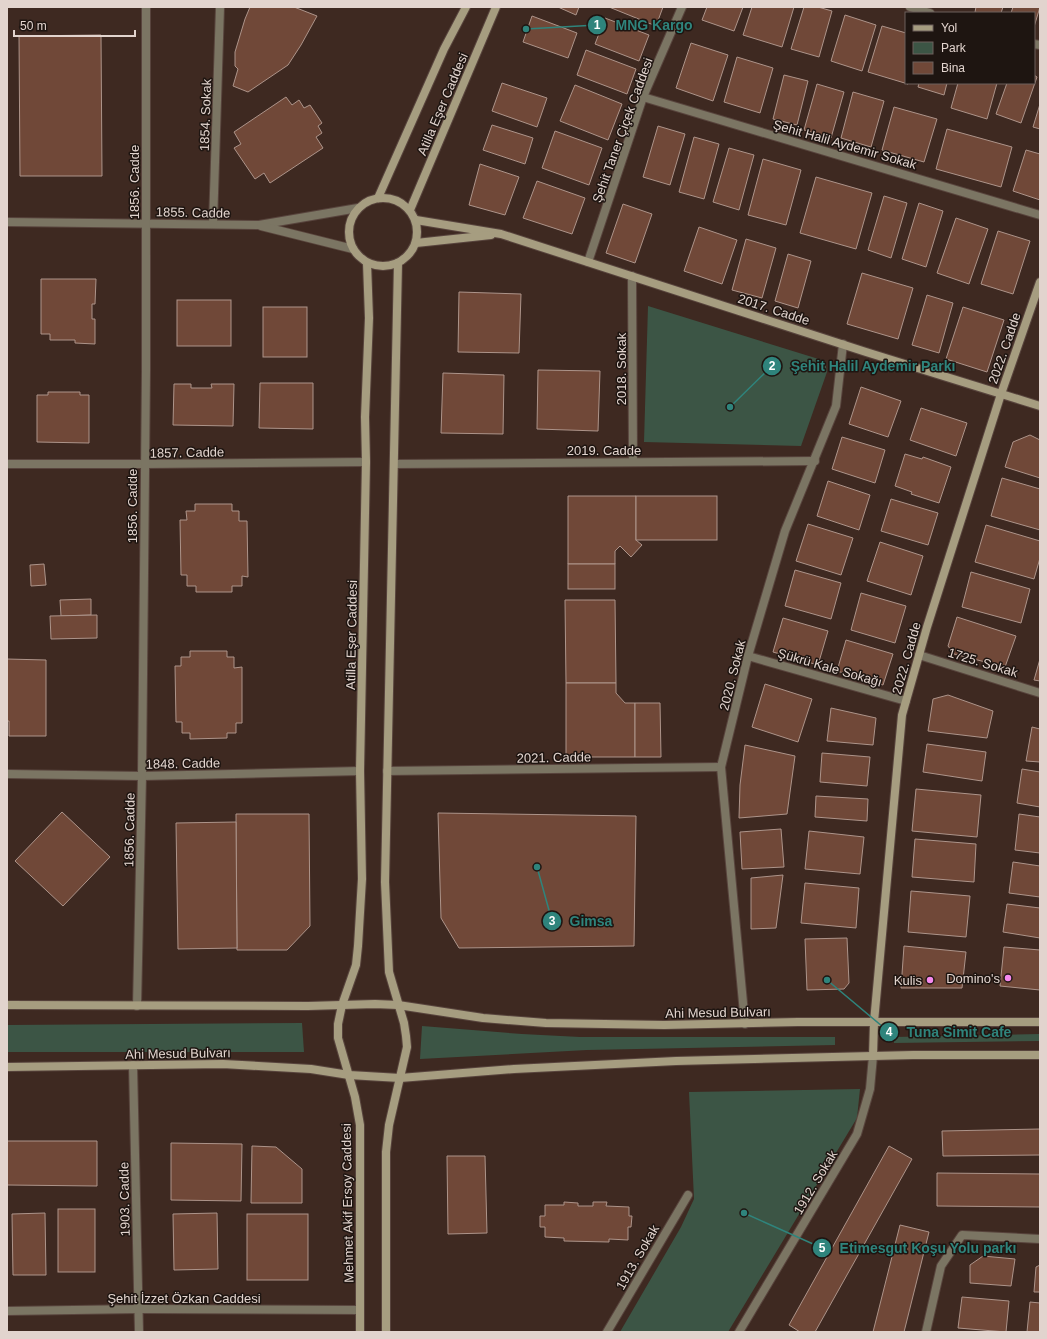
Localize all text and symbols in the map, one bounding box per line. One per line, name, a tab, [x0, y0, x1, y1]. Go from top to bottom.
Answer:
scale bar	[14, 12, 135, 38]
callout: MNG Kargo	[587, 12, 700, 38]
legend	[905, 12, 1035, 84]
text: MNG Kargo	[616, 17, 693, 33]
text: 1	[594, 18, 601, 32]
text: 50 m	[20, 19, 47, 33]
text: Yol	[941, 21, 957, 35]
text: Park	[941, 41, 967, 55]
street label: Atilla Eşer Caddesi	[414, 51, 471, 158]
street label: Şehit Taner Çiçek Caddesi	[589, 56, 656, 205]
text: Bina	[941, 61, 965, 75]
street label: 1854. Sokak	[197, 78, 214, 151]
street label: Şehit Halil Aydemir Sokak	[771, 117, 919, 172]
street label: 1856. Cadde	[127, 145, 142, 219]
street label: 1855. Cadde	[156, 204, 230, 221]
street label: 2017. Cadde	[736, 291, 812, 328]
street label: 2022. Cadde	[985, 311, 1024, 386]
street label: 2018. Sokak	[614, 332, 629, 405]
callout: Şehit Halil Aydemir Parkı	[762, 353, 963, 379]
text: Şehit Halil Aydemir Parkı	[791, 358, 955, 374]
text: 2	[769, 359, 776, 373]
street label: 2019. Cadde	[567, 443, 641, 458]
street label: 1857. Cadde	[150, 444, 224, 461]
street label: 1856. Cadde	[125, 469, 140, 543]
street label: Atilla Eşer Caddesi	[343, 580, 360, 690]
street label: 2022. Cadde	[889, 620, 924, 696]
street label: 2020. Sokak	[716, 638, 749, 712]
street label: Şükrü Kale Sokağı	[776, 645, 884, 690]
street label: 1725. Sokak	[946, 645, 1020, 680]
street label: 2021. Cadde	[517, 749, 591, 766]
street label: 1848. Cadde	[146, 755, 220, 772]
street label: 1856. Cadde	[121, 793, 138, 867]
callout: Gimsa	[542, 908, 620, 934]
text: Gimsa	[570, 913, 613, 929]
text: 3	[549, 914, 556, 928]
place label: Domino's	[946, 971, 1000, 986]
place label: Kulis	[894, 973, 922, 988]
marker: Domino's	[1003, 973, 1013, 983]
marker: Kulis	[925, 975, 935, 985]
street label: Ahi Mesud Bulvarı	[665, 1004, 771, 1021]
callout: Tuna Simit Cafe	[879, 1019, 1020, 1045]
text: Tuna Simit Cafe	[907, 1024, 1012, 1040]
text: 4	[886, 1025, 893, 1039]
street label: Ahi Mesud Bulvarı	[125, 1045, 231, 1062]
street label: Mehmet Akif Ersoy Caddesi	[339, 1123, 356, 1283]
street label: 1912. Sokak	[790, 1147, 841, 1217]
street label: 1903. Cadde	[116, 1162, 133, 1236]
street label: 1913. Sokak	[613, 1222, 662, 1292]
callout: Etimesgut Koşu Yolu parkı	[812, 1235, 1025, 1261]
text: Etimesgut Koşu Yolu parkı	[840, 1240, 1016, 1256]
text: 5	[819, 1241, 826, 1255]
street label: Şehit İzzet Özkan Caddesi	[107, 1291, 261, 1306]

